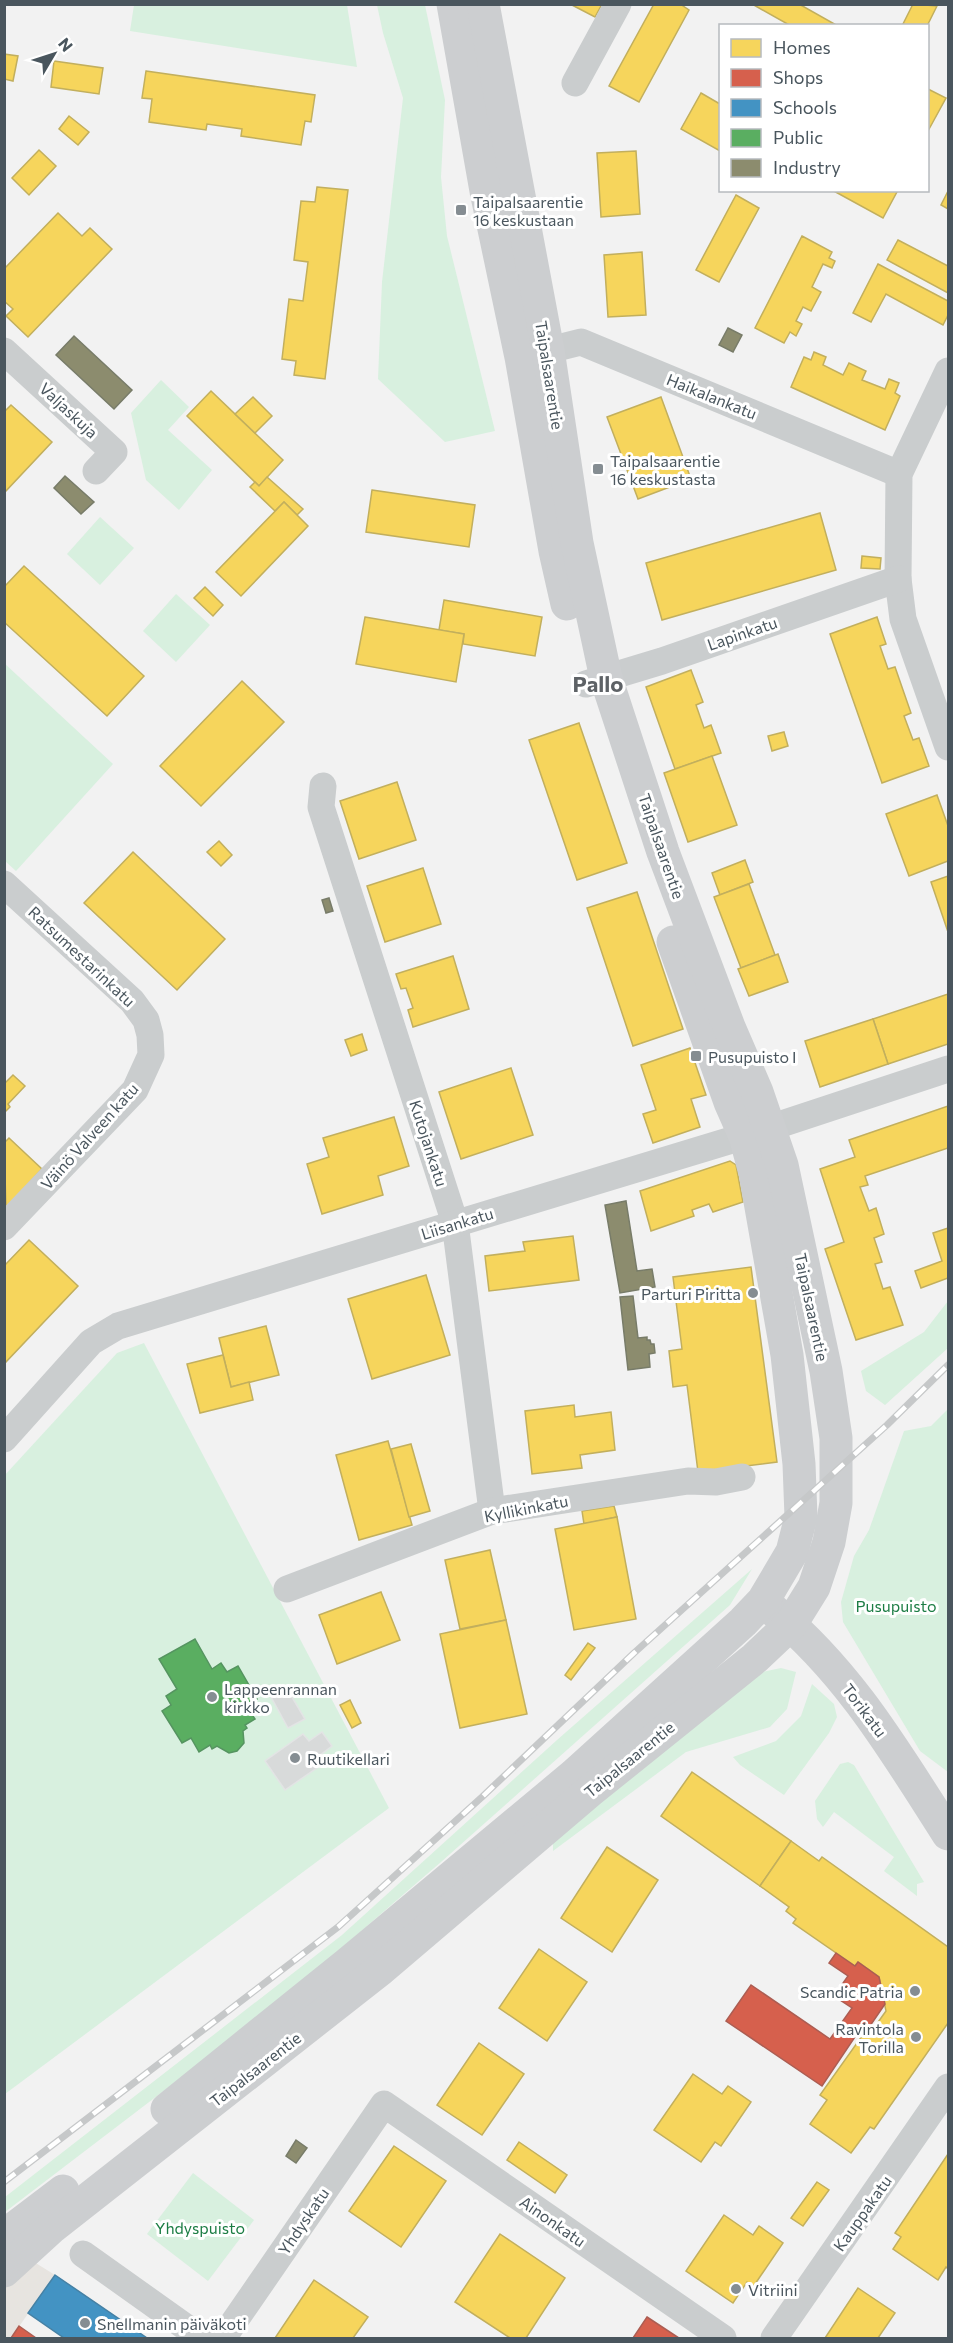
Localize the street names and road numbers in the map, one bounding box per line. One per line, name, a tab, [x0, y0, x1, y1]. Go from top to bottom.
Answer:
street label: Taipalsaarentie	[532, 319, 568, 431]
street label: Haikalankatu	[664, 369, 760, 423]
street label: Valjaskuja	[36, 378, 102, 442]
street label: Lapinkatu	[704, 612, 780, 654]
street label: Taipalsaarentie	[635, 791, 689, 901]
street label: Ratsumestarinkatu	[25, 902, 139, 1010]
street label: Väinö Valveen katu	[36, 1079, 142, 1193]
street label: Kutojankatu	[406, 1097, 452, 1189]
street label: Liisankatu	[418, 1203, 496, 1243]
street label: Taipalsaarentie	[791, 1251, 833, 1363]
street label: Kyllikinkatu	[482, 1491, 570, 1525]
street label: Torikatu	[839, 1680, 891, 1740]
street label: Taipalsaarentie	[580, 1717, 678, 1801]
street label: Taipalsaarentie	[206, 2028, 304, 2110]
street label: Kauppakatu	[829, 2172, 895, 2254]
street label: Yhdyskatu	[274, 2184, 332, 2258]
street label: Ainonkatu	[517, 2192, 589, 2250]

